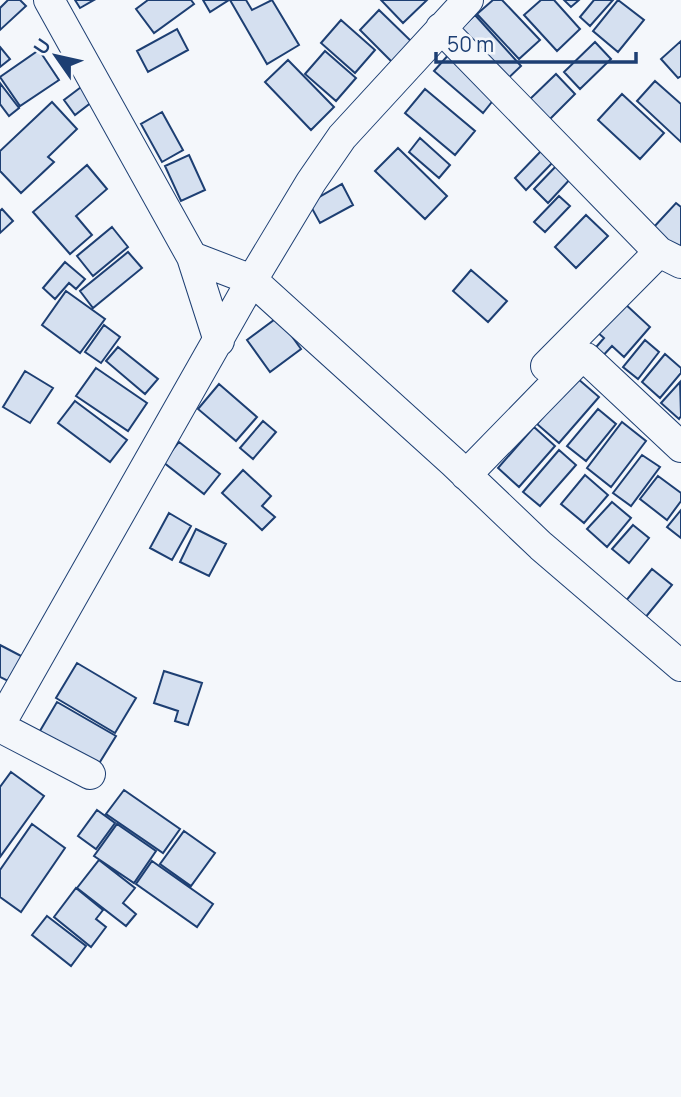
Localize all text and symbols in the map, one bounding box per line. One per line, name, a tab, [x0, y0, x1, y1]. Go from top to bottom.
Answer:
north arrow	[21, 21, 91, 91]
scale bar	[436, 21, 636, 65]
text: 50 m	[447, 30, 494, 58]
text: U	[27, 34, 57, 59]

